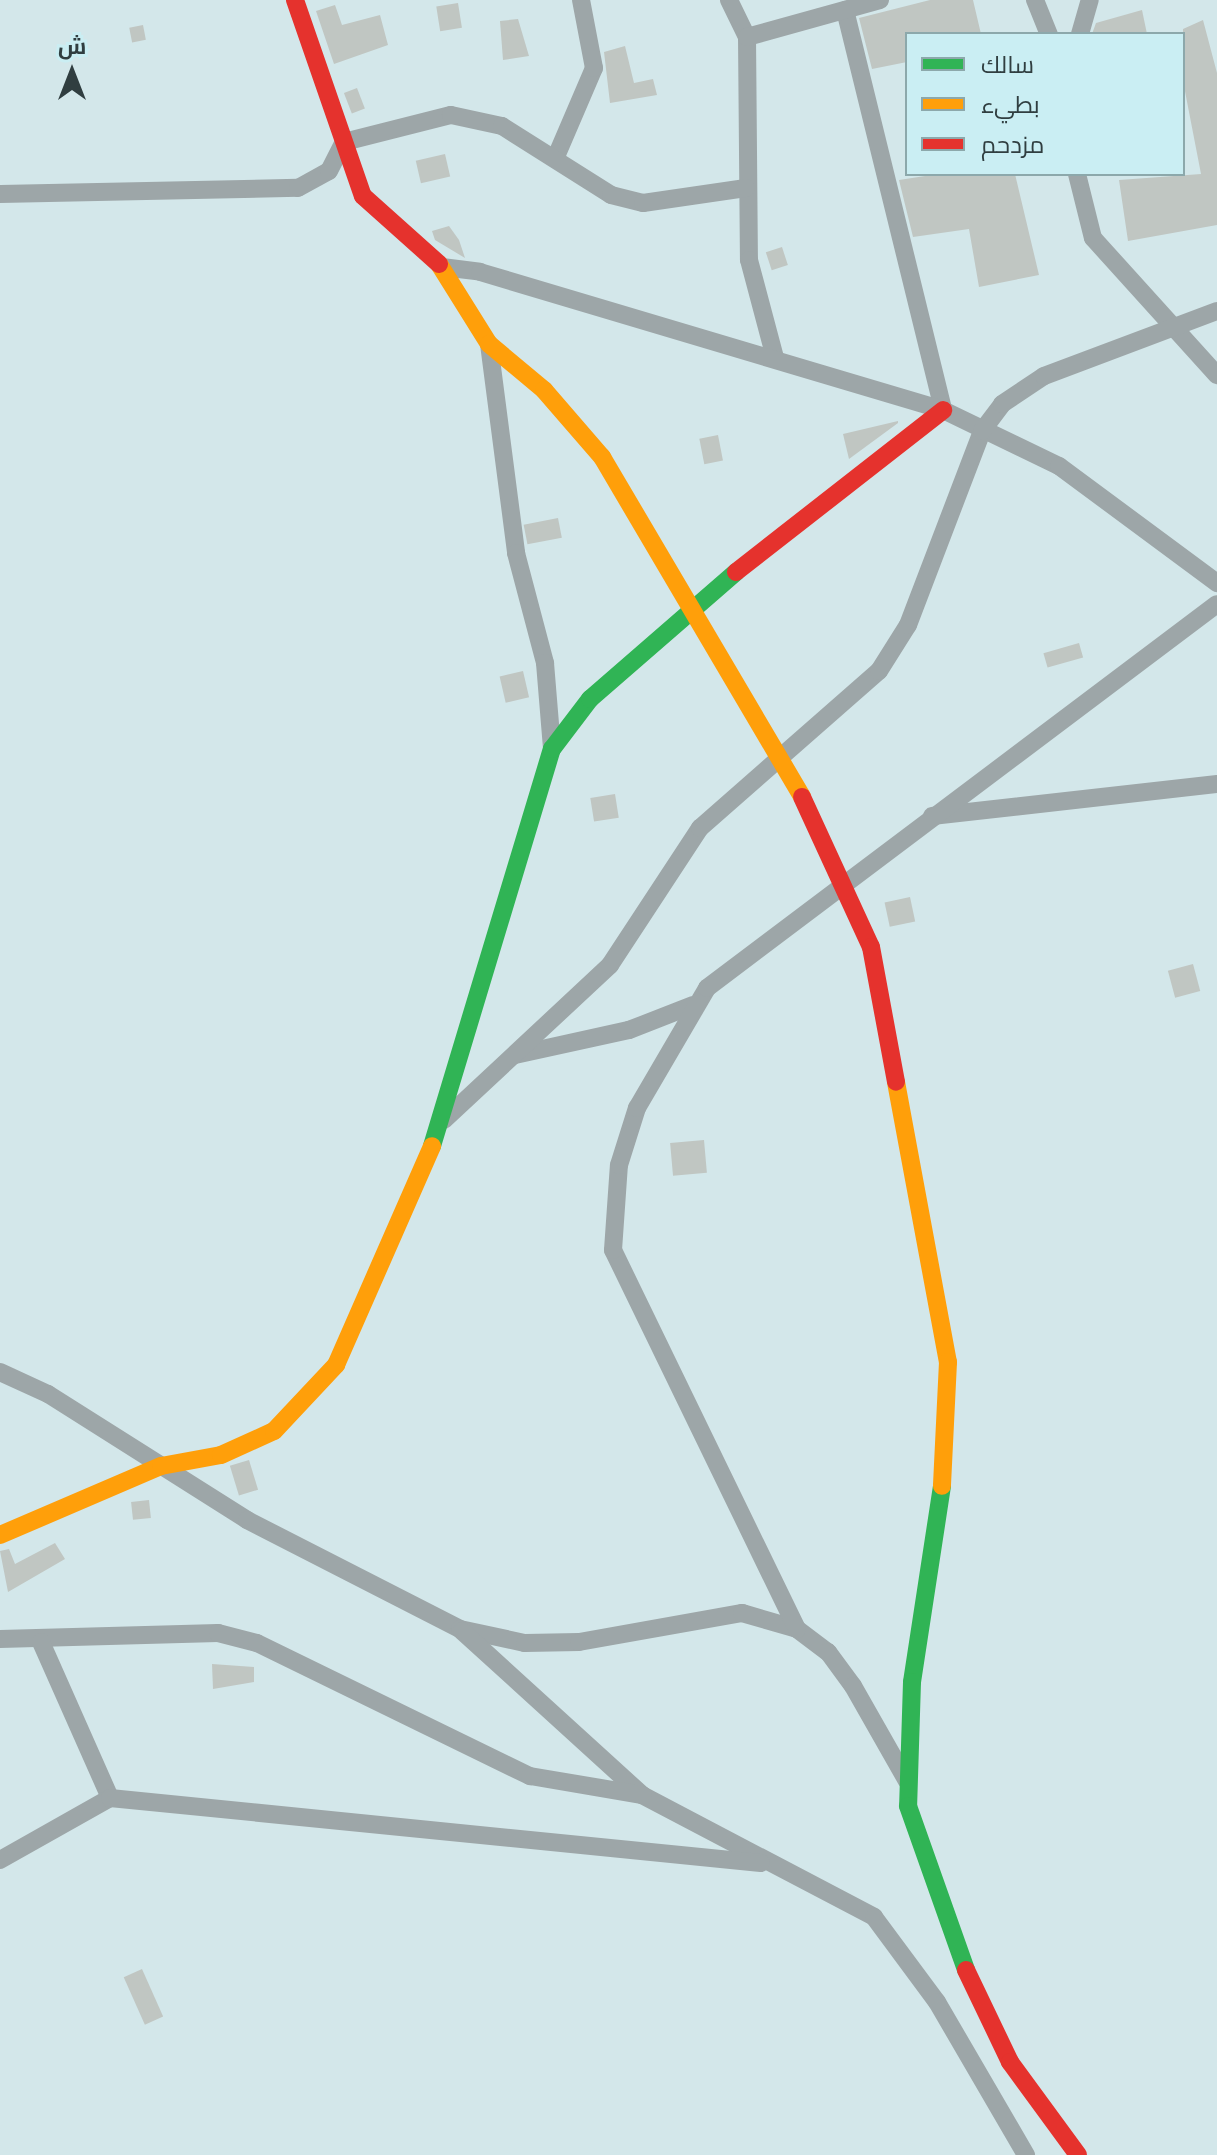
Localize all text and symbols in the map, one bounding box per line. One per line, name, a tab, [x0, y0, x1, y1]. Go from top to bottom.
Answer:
text: ش	[58, 31, 86, 64]
north arrow	[32, 32, 112, 112]
legend	[905, 32, 1185, 176]
text: سالك	[981, 48, 1034, 84]
text: بطيء	[981, 88, 1040, 124]
text: مزدحم	[981, 128, 1044, 164]

